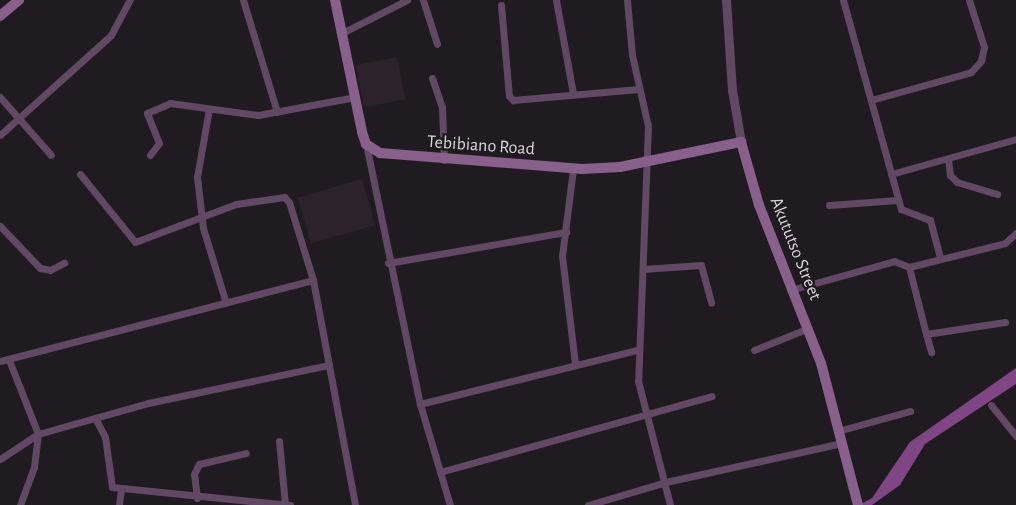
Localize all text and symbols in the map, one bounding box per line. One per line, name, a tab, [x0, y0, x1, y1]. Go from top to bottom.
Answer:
street label: Tebibiano Road	[426, 131, 536, 161]
street label: Akututso Street	[765, 194, 825, 304]

